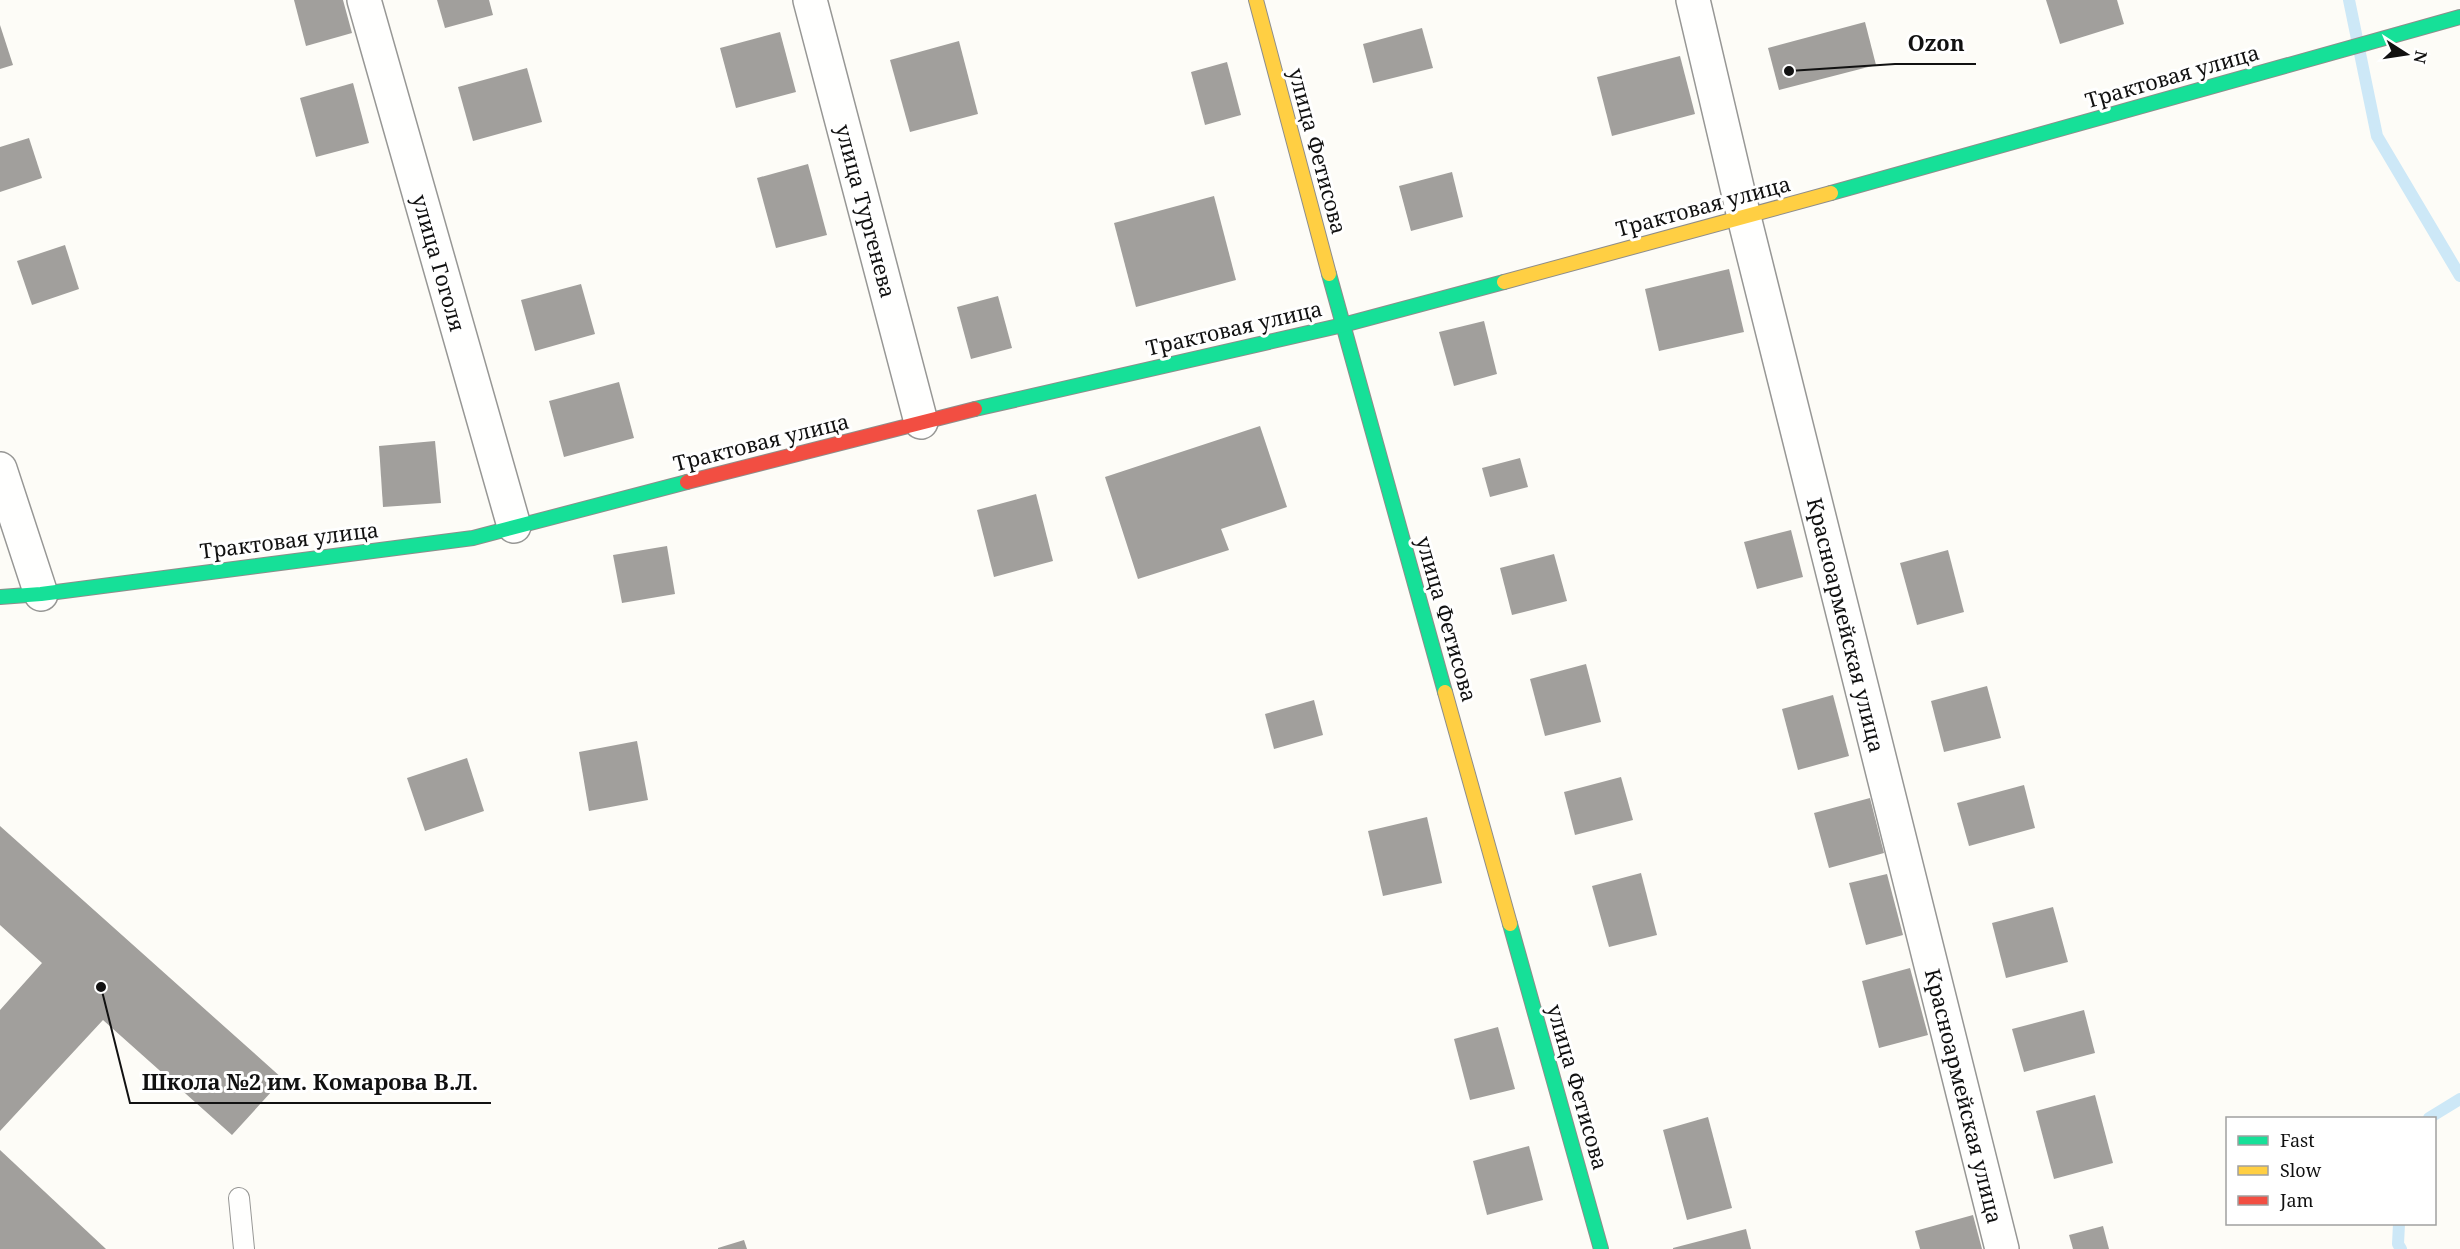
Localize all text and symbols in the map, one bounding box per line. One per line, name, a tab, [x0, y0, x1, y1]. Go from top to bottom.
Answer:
callout: Ozon	[1895, 24, 1976, 64]
north arrow	[2376, 24, 2436, 84]
text: Ozon	[1907, 27, 1965, 57]
street label: Трактовая улица	[2082, 38, 2262, 114]
text: N	[2409, 49, 2433, 66]
street label: улица Фетисова	[1282, 65, 1354, 237]
street label: улица Тургенева	[829, 121, 903, 301]
street label: Трактовая улица	[1612, 169, 1794, 243]
street label: улица Гоголя	[406, 191, 472, 335]
street label: Трактовая улица	[1143, 294, 1325, 362]
street label: Трактовая улица	[670, 407, 852, 477]
street label: Красноармейская улица	[1801, 495, 1891, 755]
street label: Трактовая улица	[198, 515, 380, 565]
street label: улица Фетисова	[1410, 533, 1484, 705]
street label: Красноармейская улица	[1919, 966, 2009, 1226]
street label: улица Фетисова	[1541, 1001, 1615, 1173]
callout: Школа №2 им. Комарова В.Л.	[130, 1063, 491, 1103]
text: Школа №2 им. Комарова В.Л.	[142, 1066, 478, 1096]
legend	[2226, 1117, 2436, 1225]
text: Fast	[2280, 1128, 2315, 1152]
text: Slow	[2280, 1158, 2322, 1182]
text: Jam	[2279, 1188, 2314, 1212]

